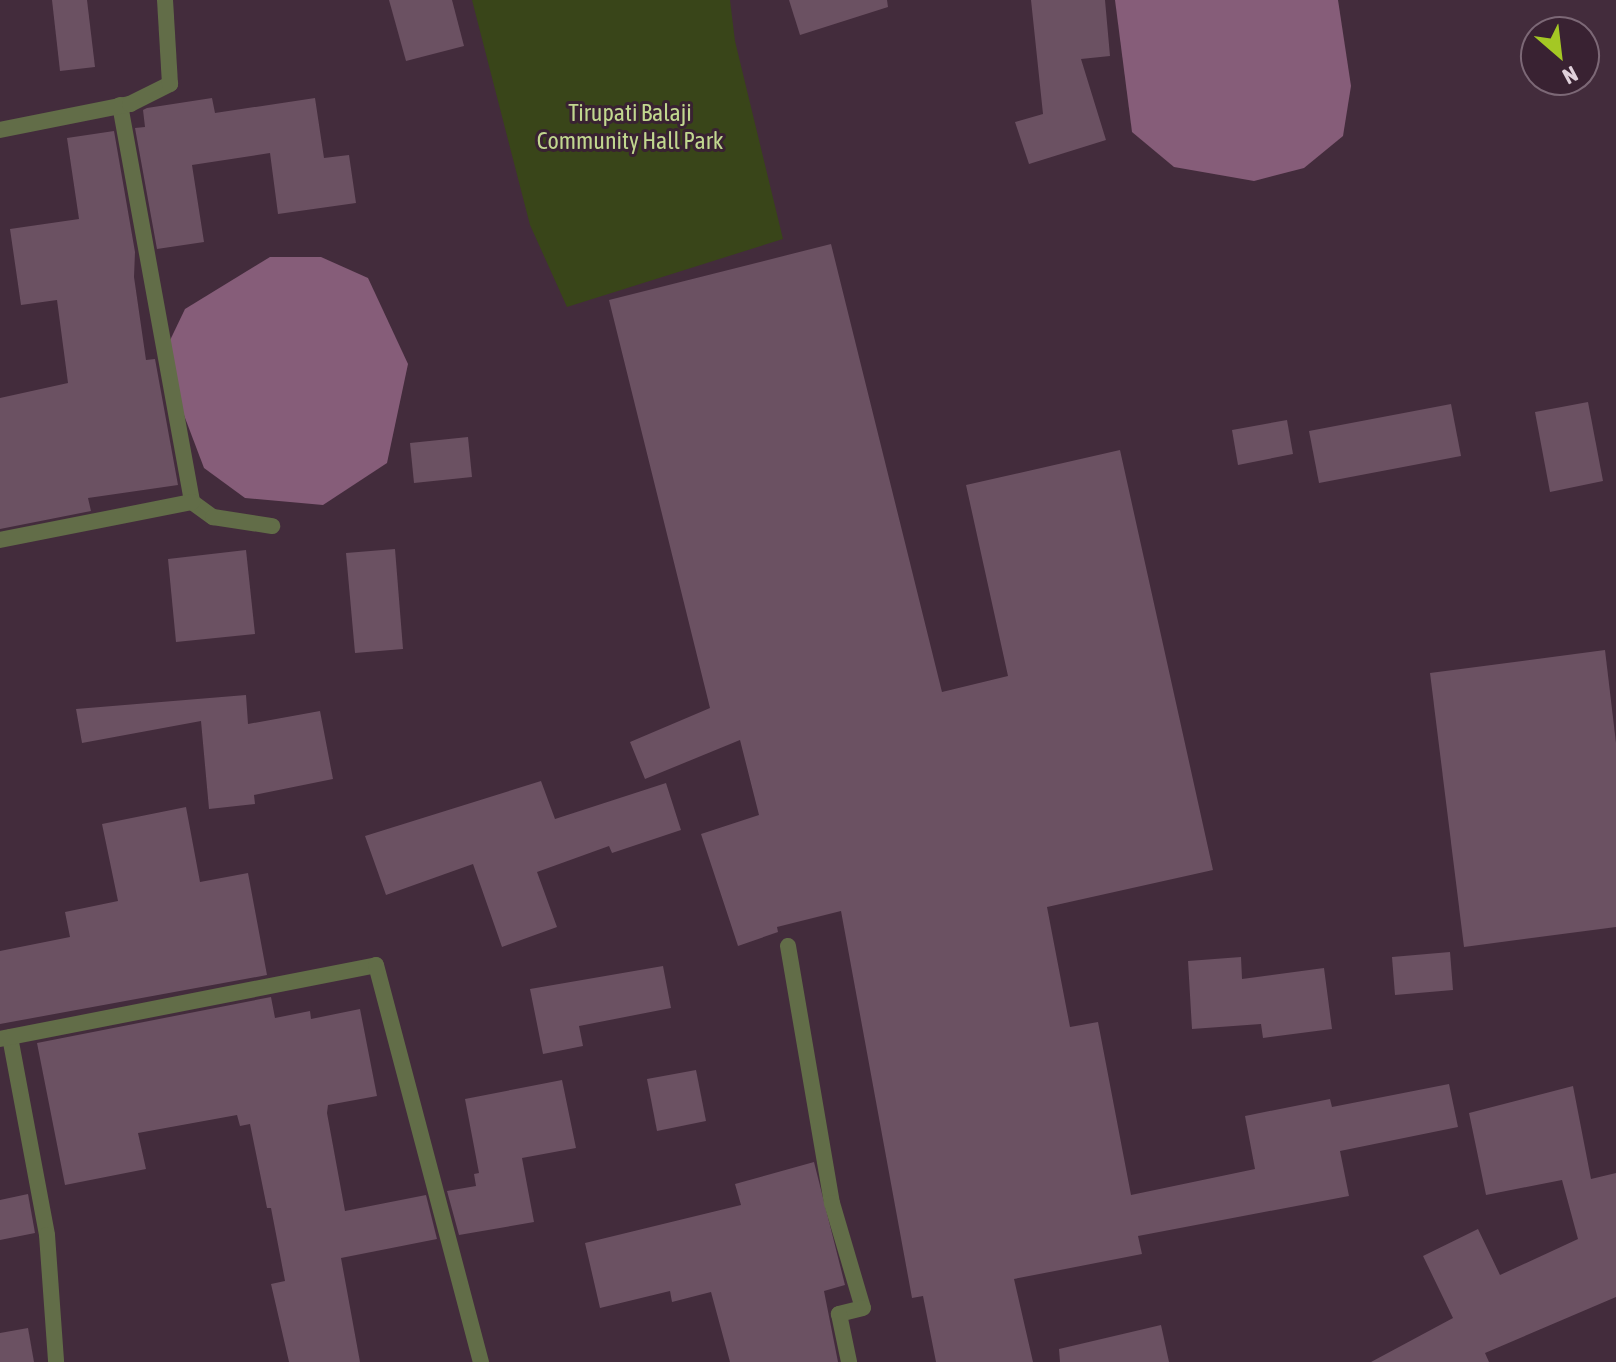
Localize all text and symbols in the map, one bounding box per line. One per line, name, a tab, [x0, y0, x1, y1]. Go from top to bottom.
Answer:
north arrow	[1520, 16, 1600, 96]
text: N	[1558, 61, 1582, 90]
park label: Tirupati Balaji Community Hall Park	[537, 99, 723, 155]

